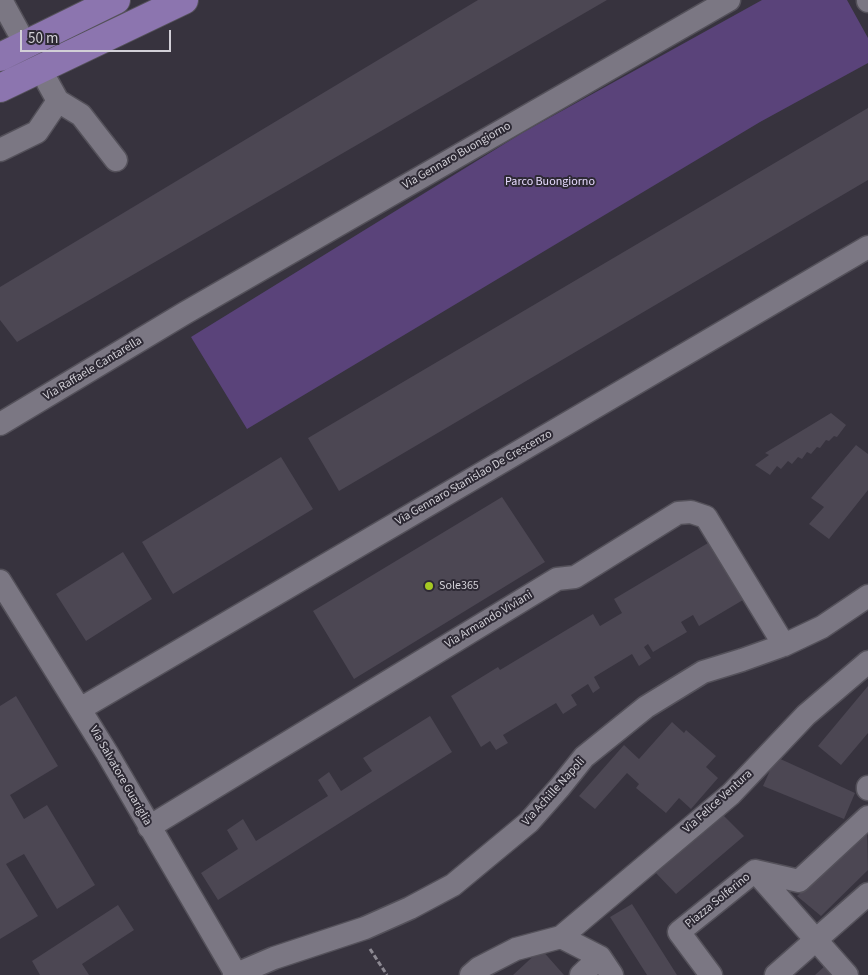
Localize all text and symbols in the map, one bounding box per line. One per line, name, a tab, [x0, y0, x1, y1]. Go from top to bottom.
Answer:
scale bar	[22, 20, 174, 52]
text: 50 m	[28, 28, 58, 49]
street label: Via Gennaro Buongiorno	[400, 119, 514, 193]
park label: Parco Buongiorno	[505, 175, 595, 189]
street label: Via Raffaele Cantarella	[41, 334, 145, 404]
street label: Via Gennaro Stanislao De Crescenzo	[393, 427, 555, 529]
place label: Sole365	[439, 579, 479, 593]
marker: Sole365	[423, 580, 435, 592]
street label: Via Armando Viviani	[443, 588, 535, 652]
street label: Via Salvatore Guariglia	[86, 724, 154, 828]
street label: Via Achille Napoli	[520, 755, 588, 829]
street label: Via Felice Ventura	[681, 767, 755, 837]
street label: Piazza Solferino	[683, 870, 753, 932]

